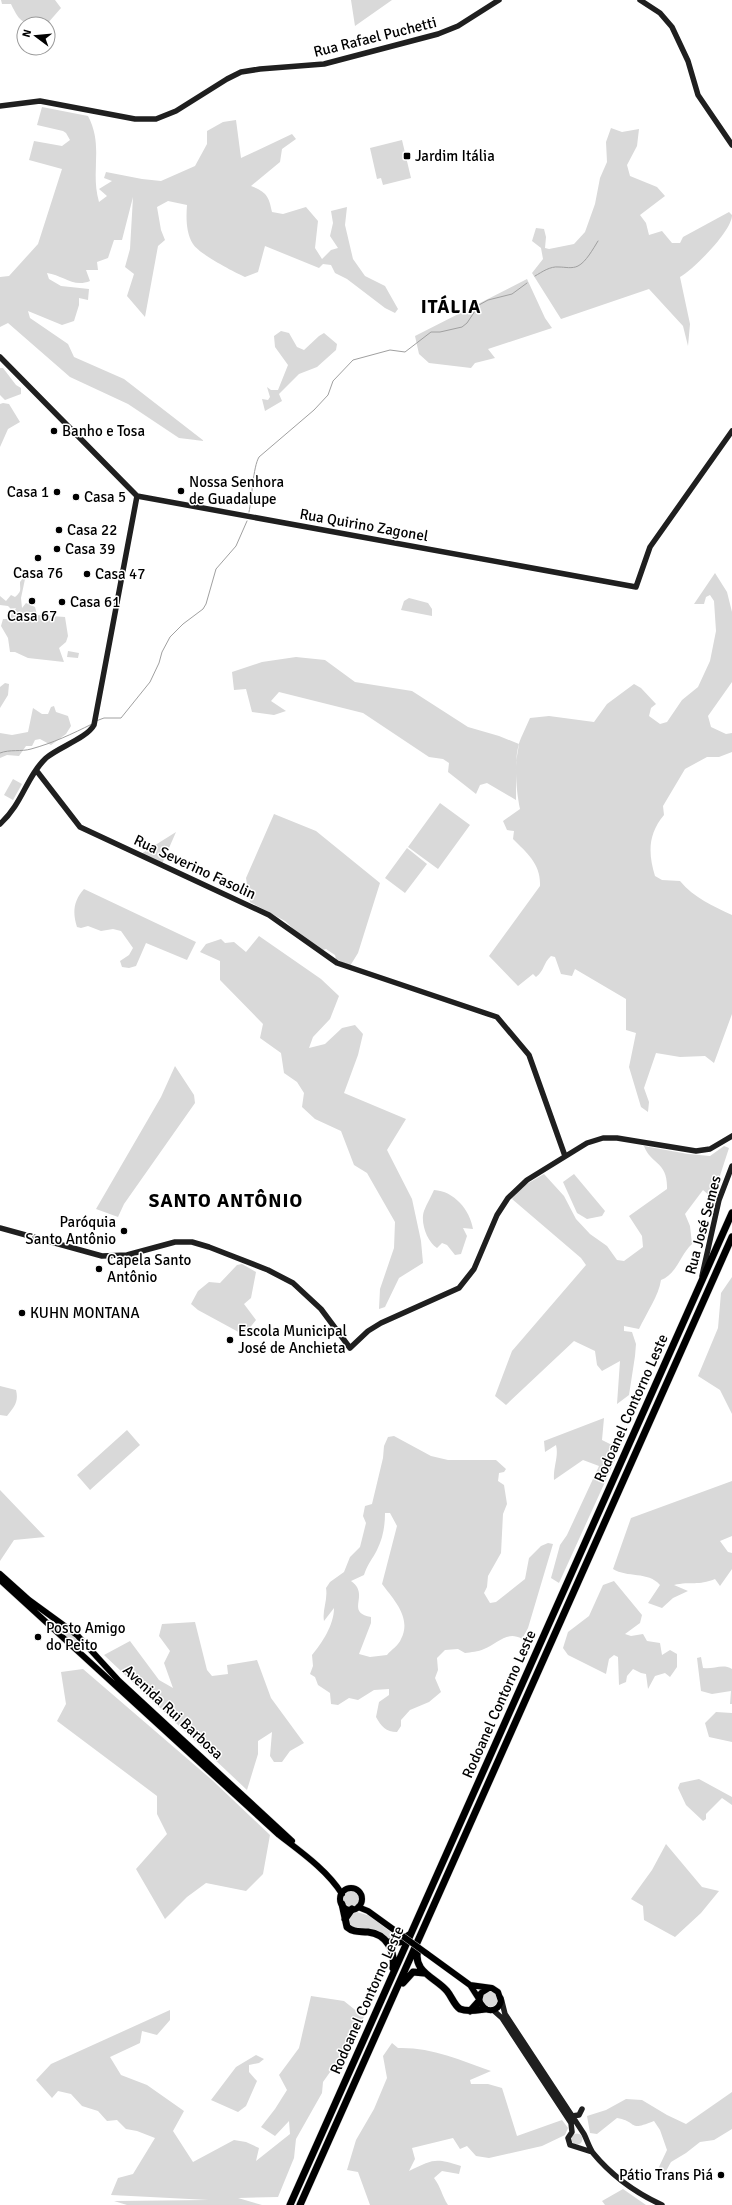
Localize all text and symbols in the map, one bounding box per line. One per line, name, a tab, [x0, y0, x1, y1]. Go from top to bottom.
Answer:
street label: Rua Rafael Puchetti	[312, 13, 438, 61]
north arrow	[16, 16, 56, 56]
text: N	[20, 28, 34, 39]
place label: Jardim Itália	[415, 147, 495, 165]
marker: Jardim Itália	[402, 151, 412, 161]
district label: ITÁLIA	[421, 295, 481, 319]
place label: Banho e Tosa	[62, 422, 145, 440]
marker: Banho e Tosa	[49, 426, 59, 436]
place label: Nossa Senhora de Guadalupe	[189, 473, 284, 508]
place label: Casa 1	[7, 483, 49, 501]
marker: Nossa Senhora de Guadalupe	[176, 486, 186, 496]
marker: Casa 1	[52, 487, 62, 497]
place label: Casa 5	[84, 488, 126, 506]
marker: Casa 5	[71, 492, 81, 502]
street label: Rua Quirino Zagonel	[298, 505, 430, 545]
place label: Casa 22	[67, 521, 117, 539]
marker: Casa 22	[54, 525, 64, 535]
place label: Casa 39	[65, 540, 115, 558]
marker: Casa 39	[52, 544, 62, 554]
marker: Casa 76	[33, 553, 43, 563]
place label: Casa 76	[13, 564, 63, 582]
place label: Casa 47	[95, 565, 145, 583]
marker: Casa 47	[82, 569, 92, 579]
place label: Casa 61	[70, 593, 120, 611]
marker: Casa 67	[27, 596, 37, 606]
marker: Casa 61	[57, 597, 67, 607]
place label: Casa 67	[7, 607, 57, 625]
street label: Rua Severino Fasolin	[131, 831, 259, 903]
street label: Rua José Semes	[681, 1173, 725, 1276]
district label: SANTO ANTÔNIO	[149, 1189, 303, 1213]
place label: Paróquia Santo Antônio	[25, 1213, 116, 1248]
marker: Paróquia Santo Antônio	[119, 1226, 129, 1236]
place label: Capela Santo Antônio	[107, 1251, 192, 1286]
marker: Capela Santo Antônio	[94, 1264, 104, 1274]
place label: KUHN MONTANA	[30, 1304, 140, 1322]
marker: KUHN MONTANA	[17, 1308, 27, 1318]
place label: Escola Municipal José de Anchieta	[238, 1322, 347, 1357]
street label: Rodoanel Contorno Leste	[590, 1331, 672, 1485]
marker: Escola Municipal José de Anchieta	[225, 1335, 235, 1345]
place label: Posto Amigo do Peito	[46, 1619, 126, 1654]
street label: Rodoanel Contorno Leste	[458, 1627, 540, 1781]
marker: Posto Amigo do Peito	[33, 1632, 43, 1642]
street label: Avenida Rui Barbosa	[119, 1661, 227, 1763]
street label: Rodoanel Contorno Leste	[326, 1923, 408, 2077]
place label: Pátio Trans Piá	[619, 2166, 713, 2184]
marker: Pátio Trans Piá	[716, 2170, 726, 2180]

